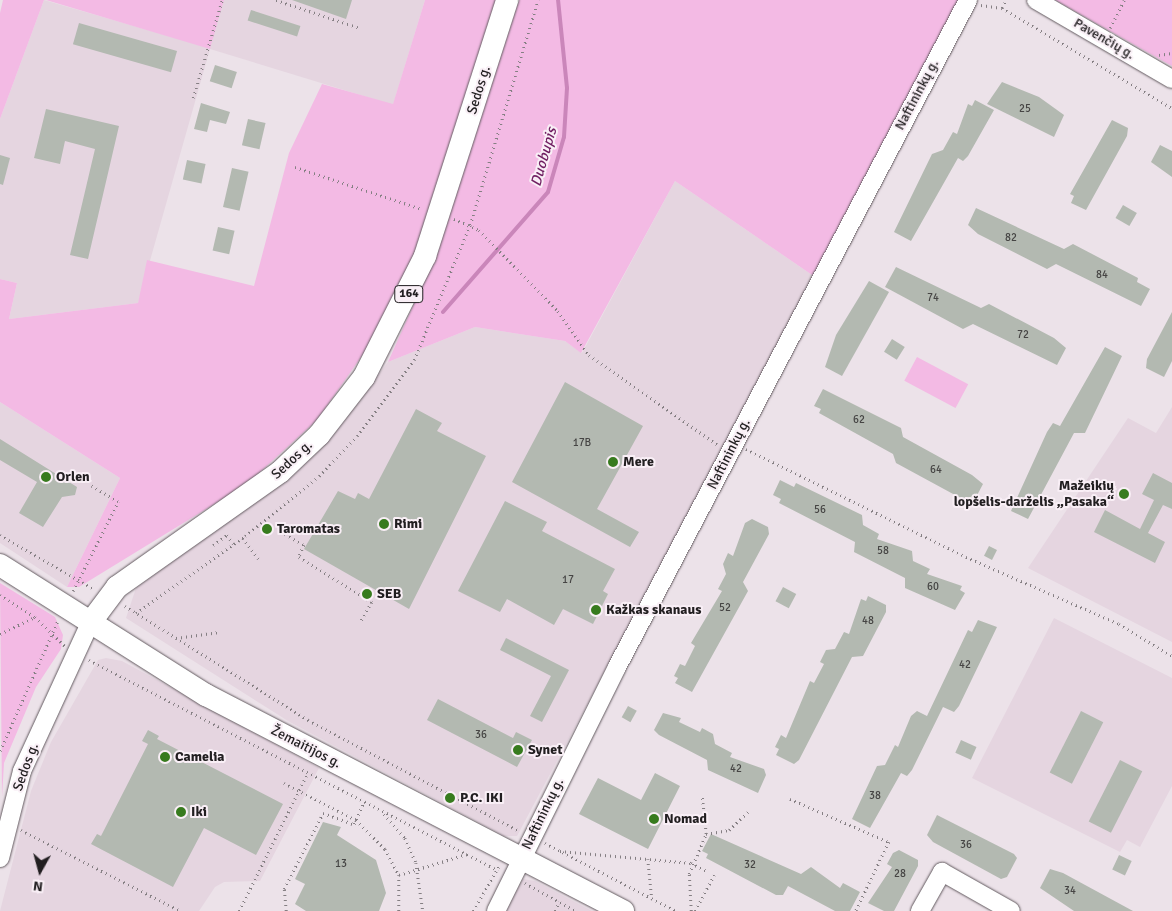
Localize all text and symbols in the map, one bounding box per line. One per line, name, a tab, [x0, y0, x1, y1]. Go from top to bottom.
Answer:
street label: Pavenčių g.	[1070, 15, 1138, 63]
street label: Naftininkų g.	[891, 57, 943, 133]
street label: Sedos g.	[464, 64, 494, 116]
house number: 25	[1019, 102, 1031, 116]
water label: Duobupis	[527, 125, 561, 189]
house number: 82	[1005, 231, 1017, 245]
house number: 84	[1096, 268, 1108, 282]
road number: 164	[394, 284, 424, 304]
house number: 74	[927, 291, 939, 305]
house number: 72	[1017, 328, 1029, 342]
house number: 62	[853, 413, 865, 427]
street label: Naftininkų g.	[704, 416, 754, 492]
house number: 17B	[573, 436, 591, 450]
street label: Sedos g.	[268, 437, 316, 483]
place label: Mere	[623, 454, 654, 470]
marker: Mere	[607, 456, 619, 468]
house number: 64	[930, 463, 942, 477]
place label: Orlen	[56, 469, 90, 485]
marker: Orlen	[40, 471, 52, 483]
place label: Mažeikių lopšelis-darželis „Pasaka“	[954, 478, 1114, 511]
marker: Mažeikių lopšelis-darželis „Pasaka“	[1118, 488, 1130, 500]
house number: 56	[814, 503, 826, 517]
place label: Rimi	[394, 516, 422, 532]
marker: Rimi	[378, 518, 390, 530]
place label: Taromatas	[277, 521, 340, 537]
marker: Taromatas	[261, 523, 273, 535]
house number: 58	[877, 544, 889, 558]
house number: 17	[562, 573, 574, 587]
house number: 60	[927, 580, 939, 594]
place label: SEB	[377, 586, 401, 602]
marker: SEB	[361, 588, 373, 600]
house number: 52	[719, 601, 731, 615]
place label: Kažkas skanaus	[606, 602, 701, 618]
marker: Kažkas skanaus	[590, 604, 602, 616]
house number: 48	[862, 614, 874, 628]
house number: 42	[959, 658, 971, 672]
street label: Žemaitijos g.	[268, 722, 344, 772]
house number: 36	[475, 728, 487, 742]
street label: Sedos g.	[10, 741, 42, 793]
place label: Synet	[528, 742, 562, 758]
marker: Synet	[512, 744, 524, 756]
place label: Camelia	[175, 749, 225, 765]
marker: Camelia	[159, 751, 171, 763]
house number: 42	[730, 762, 742, 776]
street label: Naftininkų g.	[519, 776, 567, 852]
house number: 38	[869, 789, 881, 803]
place label: P.C. IKI	[460, 790, 503, 806]
marker: P.C. IKI	[444, 792, 456, 804]
place label: Iki	[191, 804, 207, 820]
marker: Iki	[175, 806, 187, 818]
place label: Nomad	[664, 811, 707, 827]
marker: Nomad	[648, 813, 660, 825]
house number: 36	[960, 838, 972, 852]
north arrow	[15, 846, 65, 896]
house number: 13	[335, 857, 347, 871]
house number: 32	[744, 858, 756, 872]
house number: 28	[894, 867, 906, 881]
text: N	[32, 877, 44, 895]
house number: 34	[1064, 884, 1076, 898]

